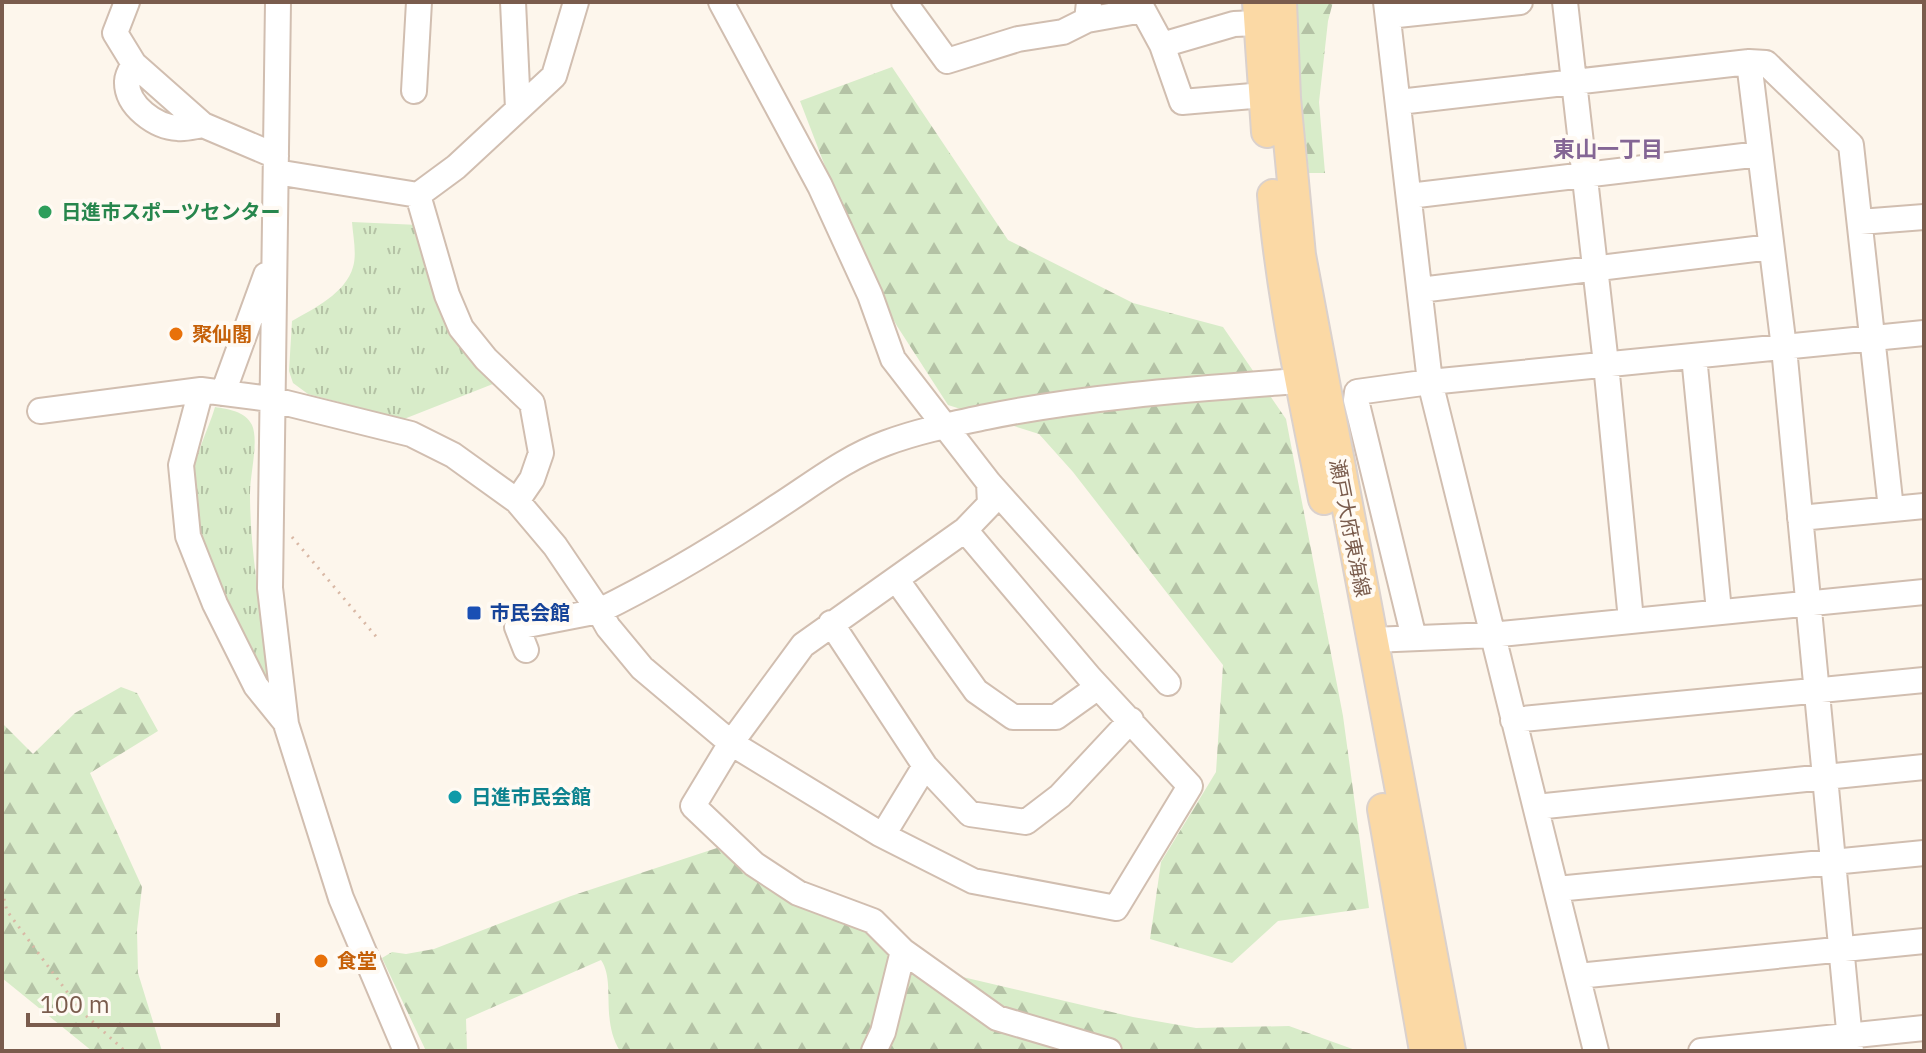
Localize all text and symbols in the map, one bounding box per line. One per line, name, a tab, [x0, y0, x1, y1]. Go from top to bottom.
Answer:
district label: 東山一丁目	[1553, 134, 1663, 163]
place label: 日進市スポーツセンター	[61, 198, 281, 225]
marker: 日進市スポーツセンター	[36, 203, 54, 221]
place label: 聚仙閣	[192, 320, 252, 347]
marker: 聚仙閣	[167, 325, 185, 343]
street label: 瀬戸大府東海線	[1324, 457, 1377, 599]
place label: 市民会館	[490, 599, 570, 626]
marker: 市民会館	[465, 604, 483, 622]
place label: 日進市民会館	[471, 783, 591, 810]
marker: 日進市民会館	[446, 788, 464, 806]
place label: 食堂	[337, 947, 377, 974]
marker: 食堂	[312, 952, 330, 970]
scale bar	[28, 977, 278, 1027]
text: 100 m	[40, 988, 110, 1020]

